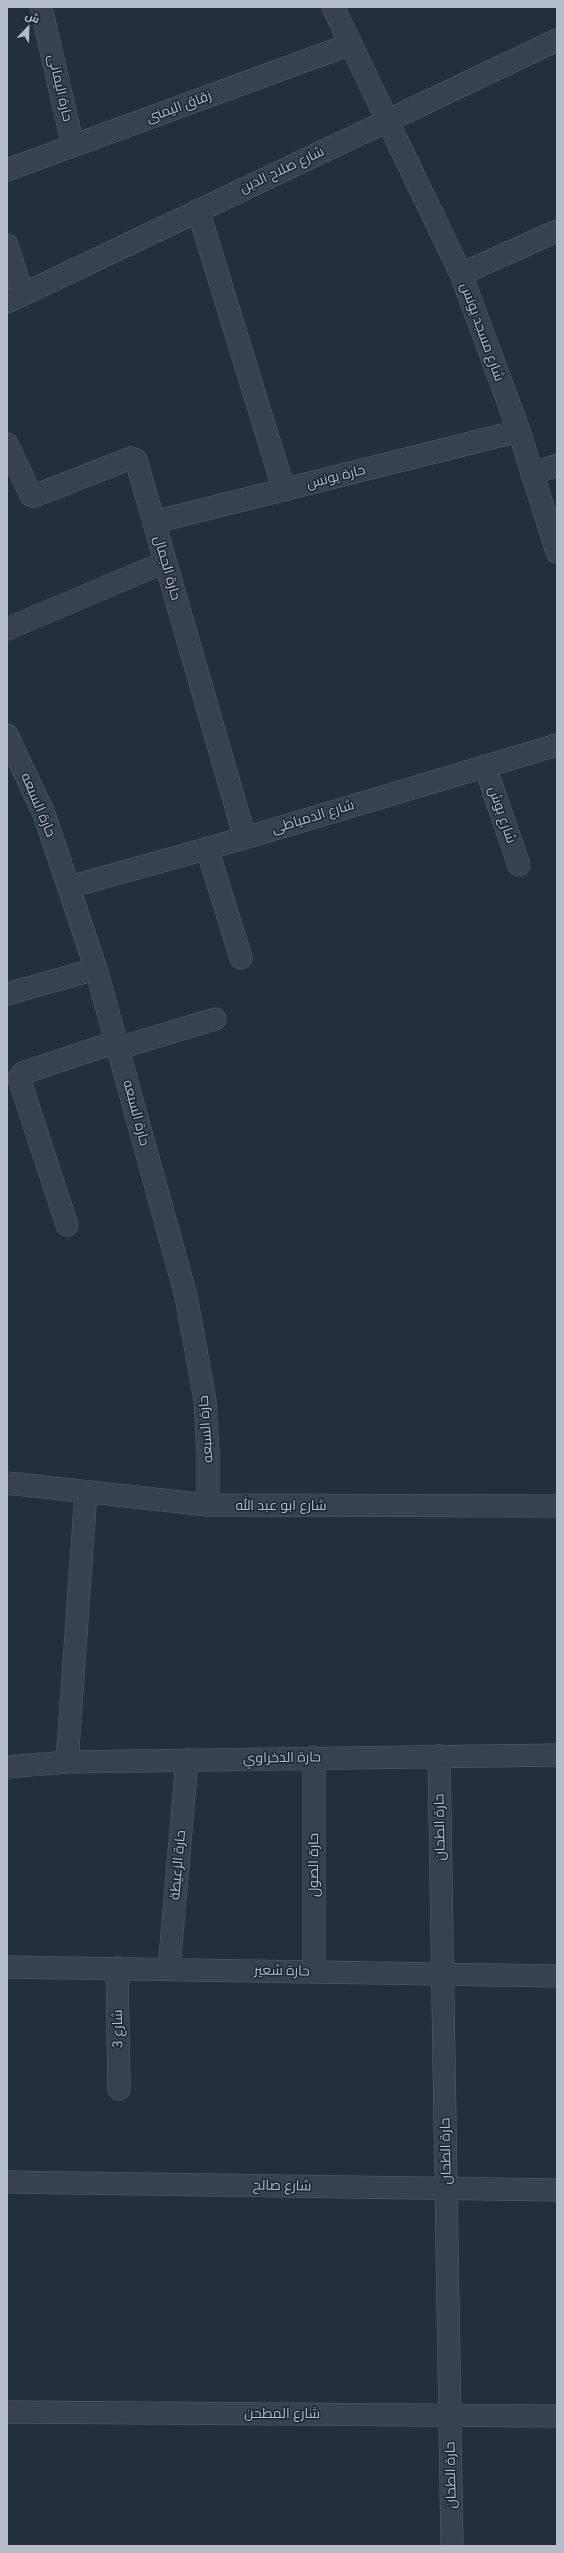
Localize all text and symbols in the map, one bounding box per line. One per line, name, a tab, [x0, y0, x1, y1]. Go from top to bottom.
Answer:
north arrow	[8, 8, 48, 48]
text: ش	[23, 8, 42, 26]
street label: حارة اليمانى	[44, 53, 76, 123]
street label: زقاق اليمنى	[144, 87, 214, 127]
street label: شارع صلاح الدين	[237, 143, 327, 197]
street label: شارع مسجد يونس	[456, 280, 508, 384]
street label: حارة يونس	[305, 462, 367, 492]
street label: حارة الجمال	[150, 534, 184, 602]
street label: حارة السبعه	[17, 770, 59, 840]
street label: شارع بوش	[484, 784, 520, 846]
street label: شارع الدمياطى	[270, 796, 356, 838]
street label: حارة السبعه	[119, 1078, 153, 1148]
street label: حارة السبعه	[195, 1395, 217, 1463]
street label: شارع ابو عبد الله	[235, 1498, 327, 1514]
street label: حارة الدخراوي	[243, 1749, 321, 1767]
street label: حارة الطحان	[431, 1793, 449, 1861]
street label: حارة الزعيطة	[167, 1829, 189, 1901]
street label: حارة الصول	[306, 1833, 322, 1897]
street label: حارة شعير	[254, 1962, 310, 1980]
street label: شارع 3	[109, 2009, 127, 2049]
street label: حارة الطحان	[437, 2117, 455, 2185]
street label: شارع صالح	[253, 2177, 311, 2195]
street label: شارع المطحن	[244, 2406, 320, 2422]
street label: حارة الطحان	[442, 2441, 460, 2509]

